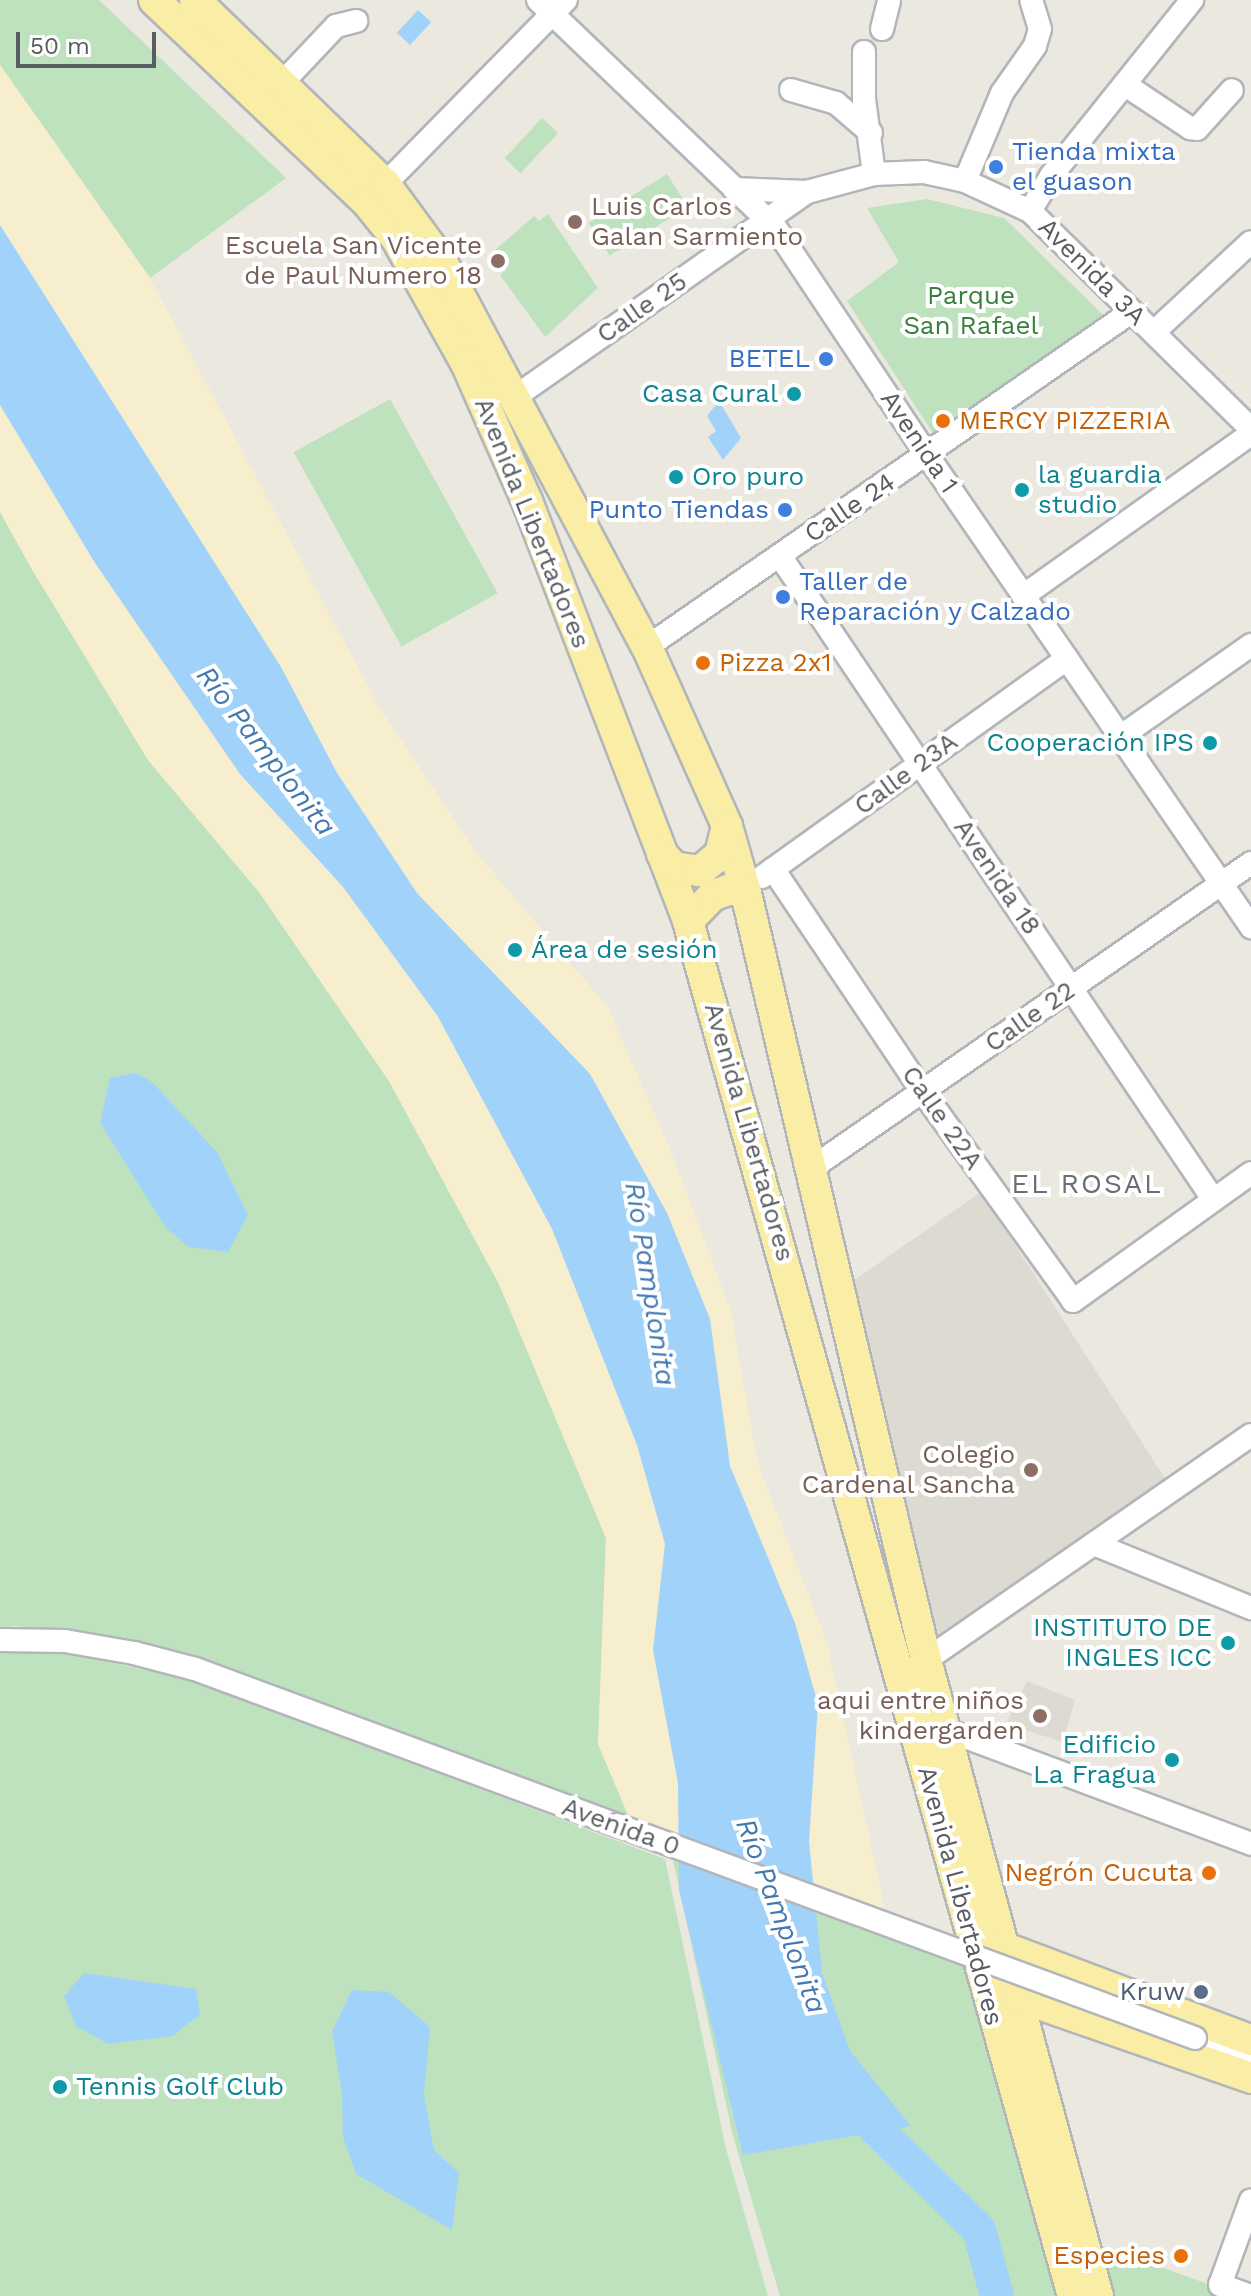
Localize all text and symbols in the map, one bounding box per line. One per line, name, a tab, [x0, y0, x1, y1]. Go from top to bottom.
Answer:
scale bar	[20, 16, 160, 66]
text: 50 m	[30, 32, 90, 60]
place label: Tienda mixta el guason	[1012, 136, 1176, 198]
marker: Tienda mixta el guason	[987, 158, 1005, 176]
place label: Luis Carlos Galan Sarmiento	[591, 191, 803, 252]
street label: Avenida 3A	[1031, 211, 1153, 333]
marker: Luis Carlos Galan Sarmiento	[566, 213, 584, 231]
place label: Escuela San Vicente de Paul Numero 18	[223, 230, 482, 292]
marker: Escuela San Vicente de Paul Numero 18	[489, 252, 507, 270]
street label: Calle 25	[591, 266, 693, 350]
park label: Parque San Rafael	[903, 280, 1039, 342]
place label: BETEL	[729, 343, 810, 375]
marker: BETEL	[817, 350, 835, 368]
place label: Casa Cural	[641, 378, 778, 410]
street label: Avenida 1	[873, 384, 965, 500]
marker: Casa Cural	[785, 385, 803, 403]
street label: Avenida Libertadores	[467, 393, 597, 653]
place label: MERCY PIZZERIA	[959, 405, 1171, 437]
marker: MERCY PIZZERIA	[934, 412, 952, 430]
place label: la guardia studio	[1038, 459, 1162, 520]
place label: Oro puro	[692, 461, 804, 493]
street label: Calle 24	[799, 466, 901, 550]
marker: Oro puro	[667, 468, 685, 486]
marker: la guardia studio	[1013, 481, 1031, 499]
place label: Punto Tiendas	[588, 494, 769, 526]
marker: Punto Tiendas	[776, 501, 794, 519]
place label: Taller de Reparación y Calzado	[799, 566, 1072, 628]
marker: Taller de Reparación y Calzado	[774, 588, 792, 606]
place label: Pizza 2x1	[719, 647, 832, 679]
marker: Pizza 2x1	[694, 654, 712, 672]
water label: Río Pamplonita	[189, 660, 343, 842]
street label: Calle 23A	[848, 726, 964, 822]
place label: Cooperación IPS	[986, 727, 1194, 759]
marker: Cooperación IPS	[1201, 734, 1219, 752]
street label: Avenida 18	[947, 813, 1047, 941]
place label: Área de sesión	[531, 934, 718, 966]
marker: Área de sesión	[506, 941, 524, 959]
street label: Calle 22	[979, 975, 1081, 1059]
street label: Avenida Libertadores	[697, 999, 801, 1265]
street label: Calle 22A	[895, 1060, 989, 1176]
district label: EL ROSAL	[1011, 1167, 1163, 1201]
water label: Río Pamplonita	[617, 1180, 683, 1388]
place label: Colegio Cardenal Sancha	[801, 1439, 1015, 1500]
marker: Colegio Cardenal Sancha	[1022, 1461, 1040, 1479]
place label: INSTITUTO DE INGLES ICC	[1033, 1612, 1212, 1674]
marker: INSTITUTO DE INGLES ICC	[1219, 1634, 1237, 1652]
place label: aqui entre niños kindergarden	[817, 1685, 1024, 1746]
marker: aqui entre niños kindergarden	[1031, 1707, 1049, 1725]
place label: Edificio La Fragua	[1033, 1729, 1156, 1790]
marker: Edificio La Fragua	[1163, 1751, 1181, 1769]
street label: Avenida Libertadores	[910, 1763, 1010, 2029]
street label: Avenida 0	[557, 1791, 685, 1863]
water label: Río Pamplonita	[728, 1814, 834, 2018]
place label: Negrón Cucuta	[1004, 1857, 1193, 1889]
marker: Negrón Cucuta	[1200, 1864, 1218, 1882]
place label: Kruw	[1120, 1976, 1185, 2008]
marker: Kruw	[1192, 1983, 1210, 2001]
place label: Tennis Golf Club	[76, 2071, 285, 2103]
marker: Tennis Golf Club	[51, 2078, 69, 2096]
place label: Especies	[1053, 2240, 1165, 2272]
marker: Especies	[1172, 2247, 1190, 2265]

